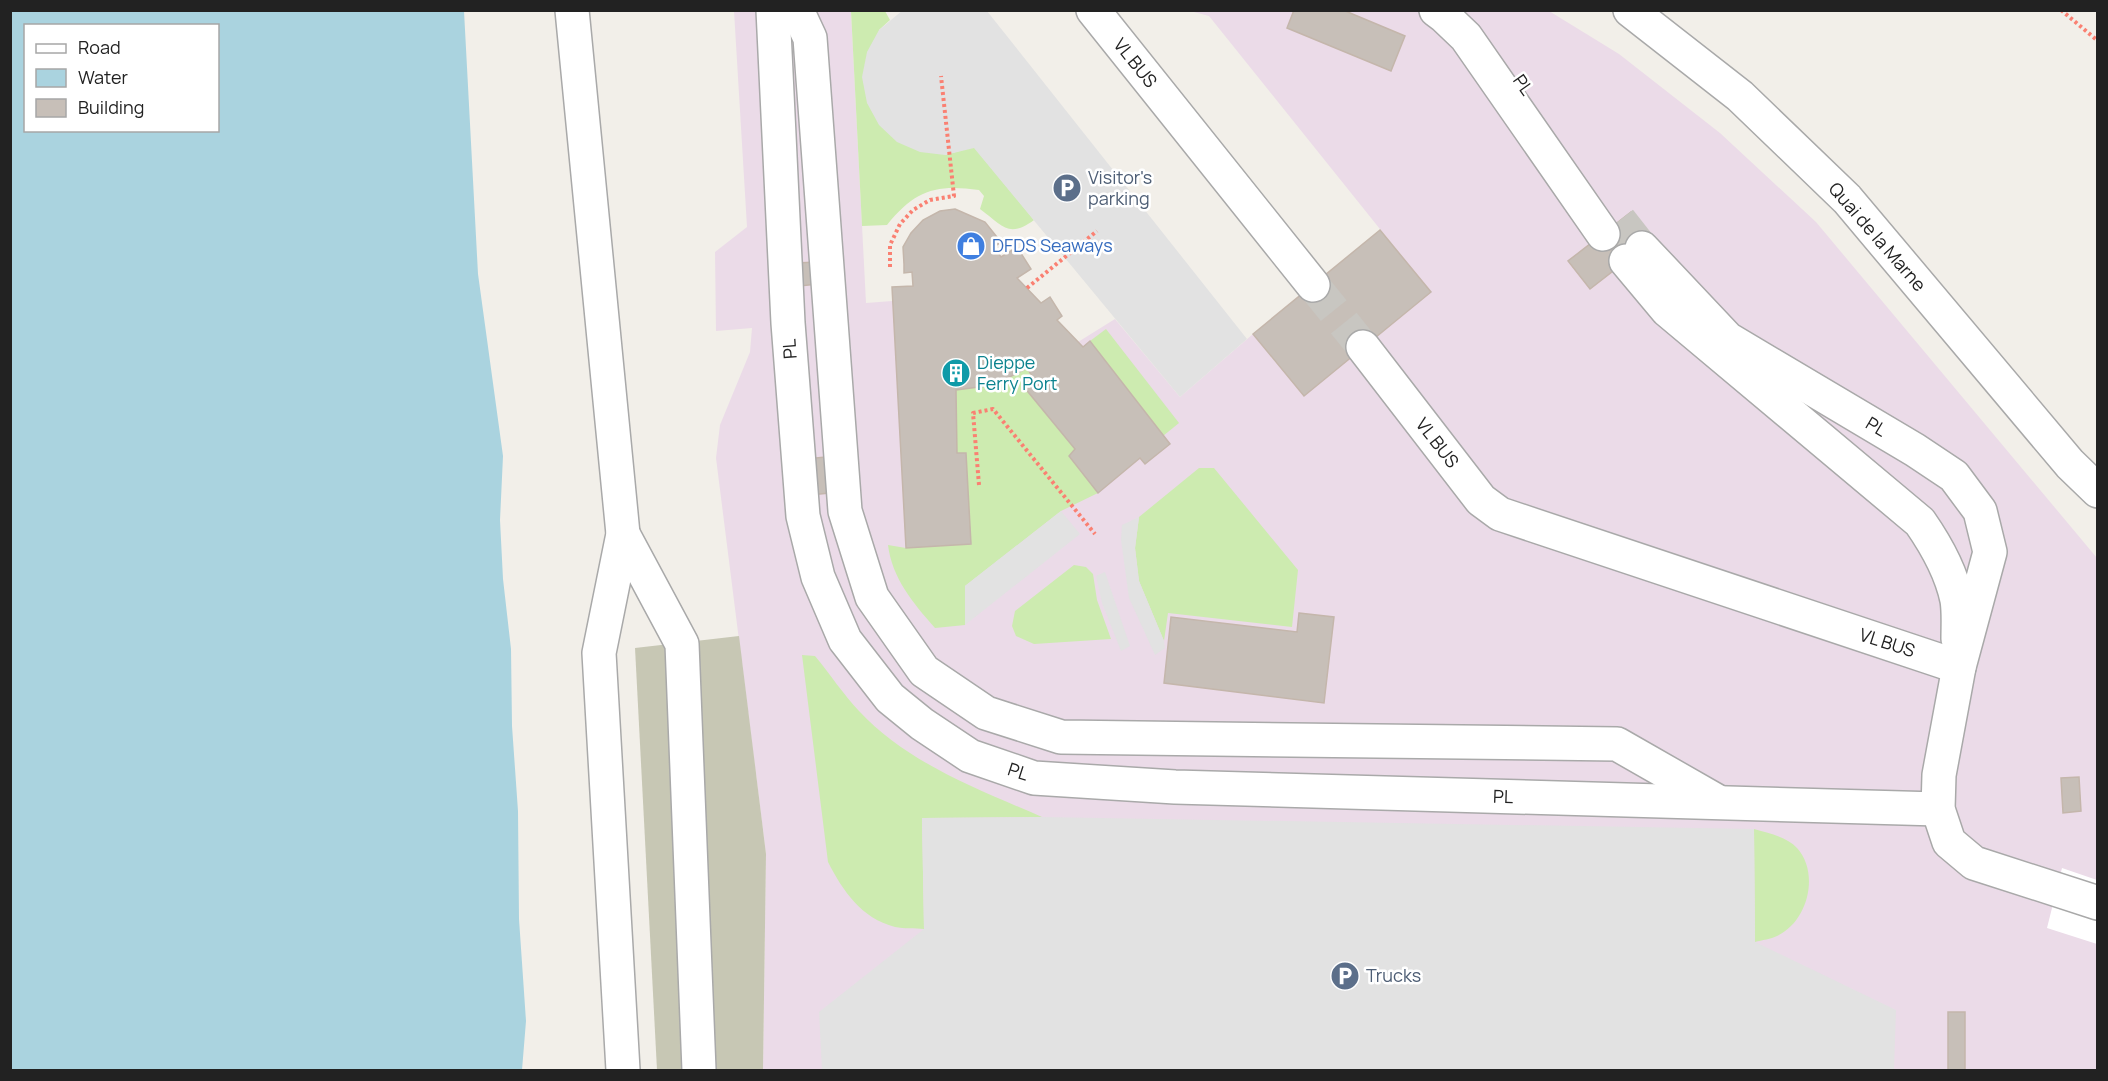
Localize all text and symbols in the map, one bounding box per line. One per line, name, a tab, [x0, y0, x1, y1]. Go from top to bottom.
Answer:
legend	[24, 24, 219, 132]
street label: VL BUS	[1109, 33, 1163, 92]
text: Road	[78, 35, 121, 59]
text: Water	[78, 65, 128, 89]
street label: PL	[1508, 69, 1539, 100]
text: Building	[78, 95, 144, 119]
place label: Visitor's parking	[1088, 165, 1152, 210]
parking icon: Visitor's parking	[1051, 172, 1083, 204]
street label: Quai de la Marne	[1824, 177, 1932, 296]
shop icon: DFDS Seaways	[955, 230, 987, 262]
place label: DFDS Seaways	[992, 233, 1113, 257]
street label: PL	[776, 338, 802, 360]
place label: Dieppe Ferry Port	[977, 350, 1057, 395]
building icon: Dieppe Ferry Port	[940, 357, 972, 389]
street label: PL	[1862, 411, 1891, 442]
street label: VL BUS	[1411, 413, 1465, 472]
street label: VL BUS	[1857, 622, 1918, 662]
street label: PL	[1005, 757, 1032, 786]
street label: PL	[1493, 784, 1513, 808]
parking icon: Trucks	[1329, 960, 1361, 992]
place label: Trucks	[1366, 963, 1421, 987]

